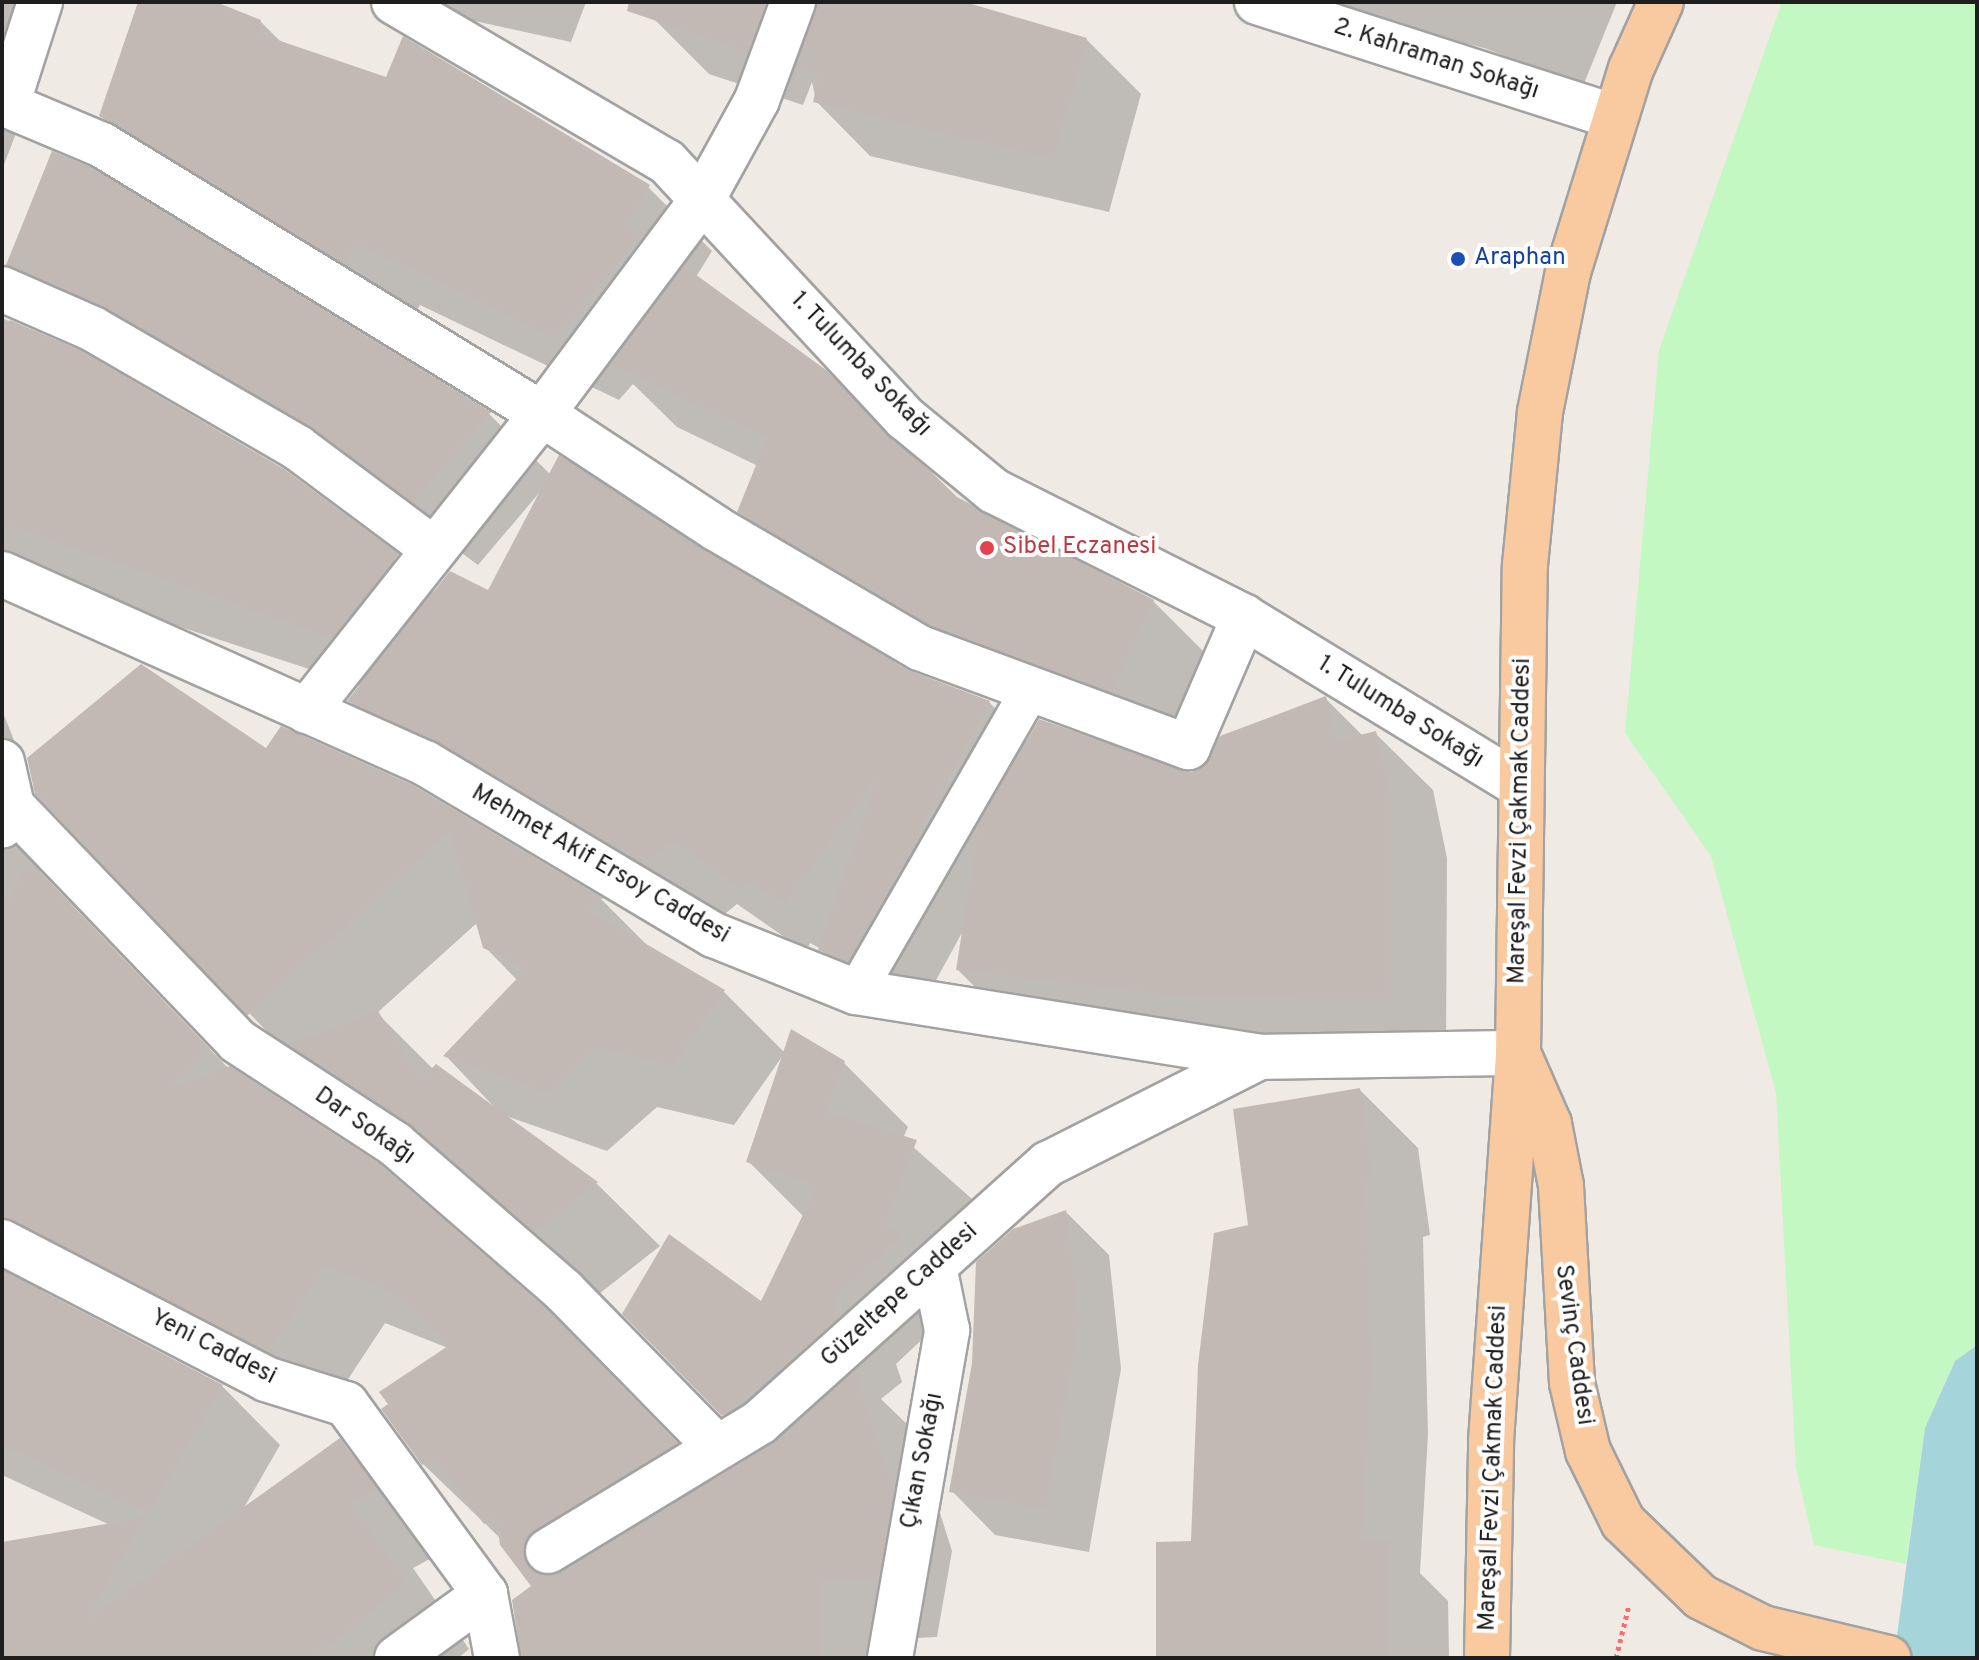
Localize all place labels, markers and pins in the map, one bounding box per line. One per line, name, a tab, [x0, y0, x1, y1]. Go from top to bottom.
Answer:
place label: Araphan	[1474, 245, 1566, 273]
marker: Araphan	[1449, 250, 1467, 268]
place label: Sibel Eczanesi	[1003, 534, 1156, 562]
marker: Sibel Eczanesi	[978, 539, 996, 557]

